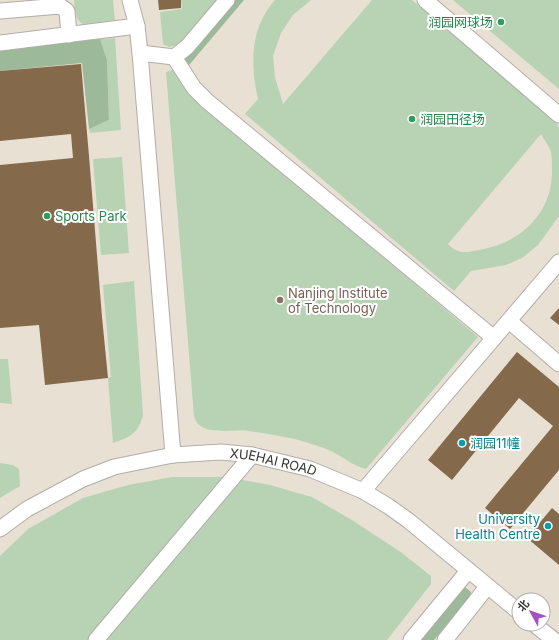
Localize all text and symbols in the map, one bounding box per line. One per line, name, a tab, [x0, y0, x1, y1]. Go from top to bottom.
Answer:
place label: 润园网球场	[428, 14, 493, 30]
marker: 润园网球场	[496, 17, 506, 27]
place label: 润园田径场	[420, 111, 485, 127]
marker: 润园田径场	[407, 114, 417, 124]
place label: Sports Park	[55, 208, 127, 224]
marker: Sports Park	[42, 211, 52, 221]
place label: Nanjing Institute of Technology	[288, 285, 387, 316]
marker: Nanjing Institute of Technology	[275, 295, 285, 305]
place label: 润园11幢	[470, 435, 520, 451]
marker: 润园11幢	[457, 438, 467, 448]
street label: XUEHAI ROAD	[229, 445, 319, 479]
place label: University Health Centre	[455, 511, 540, 542]
marker: University Health Centre	[543, 521, 553, 531]
north arrow	[511, 592, 551, 632]
text: 北	[514, 597, 532, 614]

